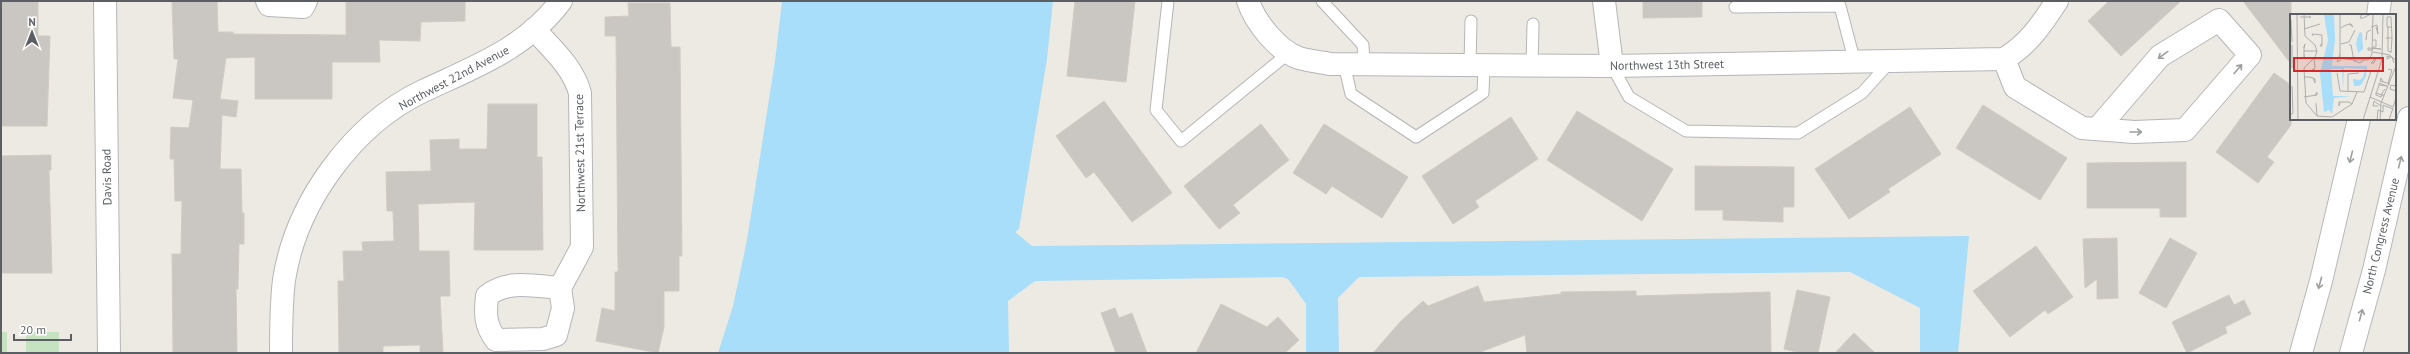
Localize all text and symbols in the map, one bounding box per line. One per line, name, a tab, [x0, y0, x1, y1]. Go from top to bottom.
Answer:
north arrow	[12, 12, 52, 52]
inset map	[2290, 14, 2396, 120]
text: N	[28, 15, 36, 29]
street label: Northwest 22nd Avenue	[396, 42, 512, 113]
one-way arrow	[2158, 51, 2169, 59]
street label: Northwest 13th Street	[1610, 56, 1724, 73]
one-way arrow	[2233, 64, 2243, 74]
street label: Northwest 21st Terrace	[571, 94, 588, 212]
one-way arrow	[2129, 128, 2142, 136]
street label: Davis Road	[99, 149, 114, 205]
one-way arrow	[2346, 150, 2354, 163]
one-way arrow	[2396, 156, 2404, 169]
street label: North Congress Avenue	[2359, 176, 2402, 296]
one-way arrow	[2316, 277, 2323, 290]
one-way arrow	[2358, 309, 2365, 322]
scale bar	[14, 316, 71, 342]
text: 20 m	[20, 322, 46, 337]

